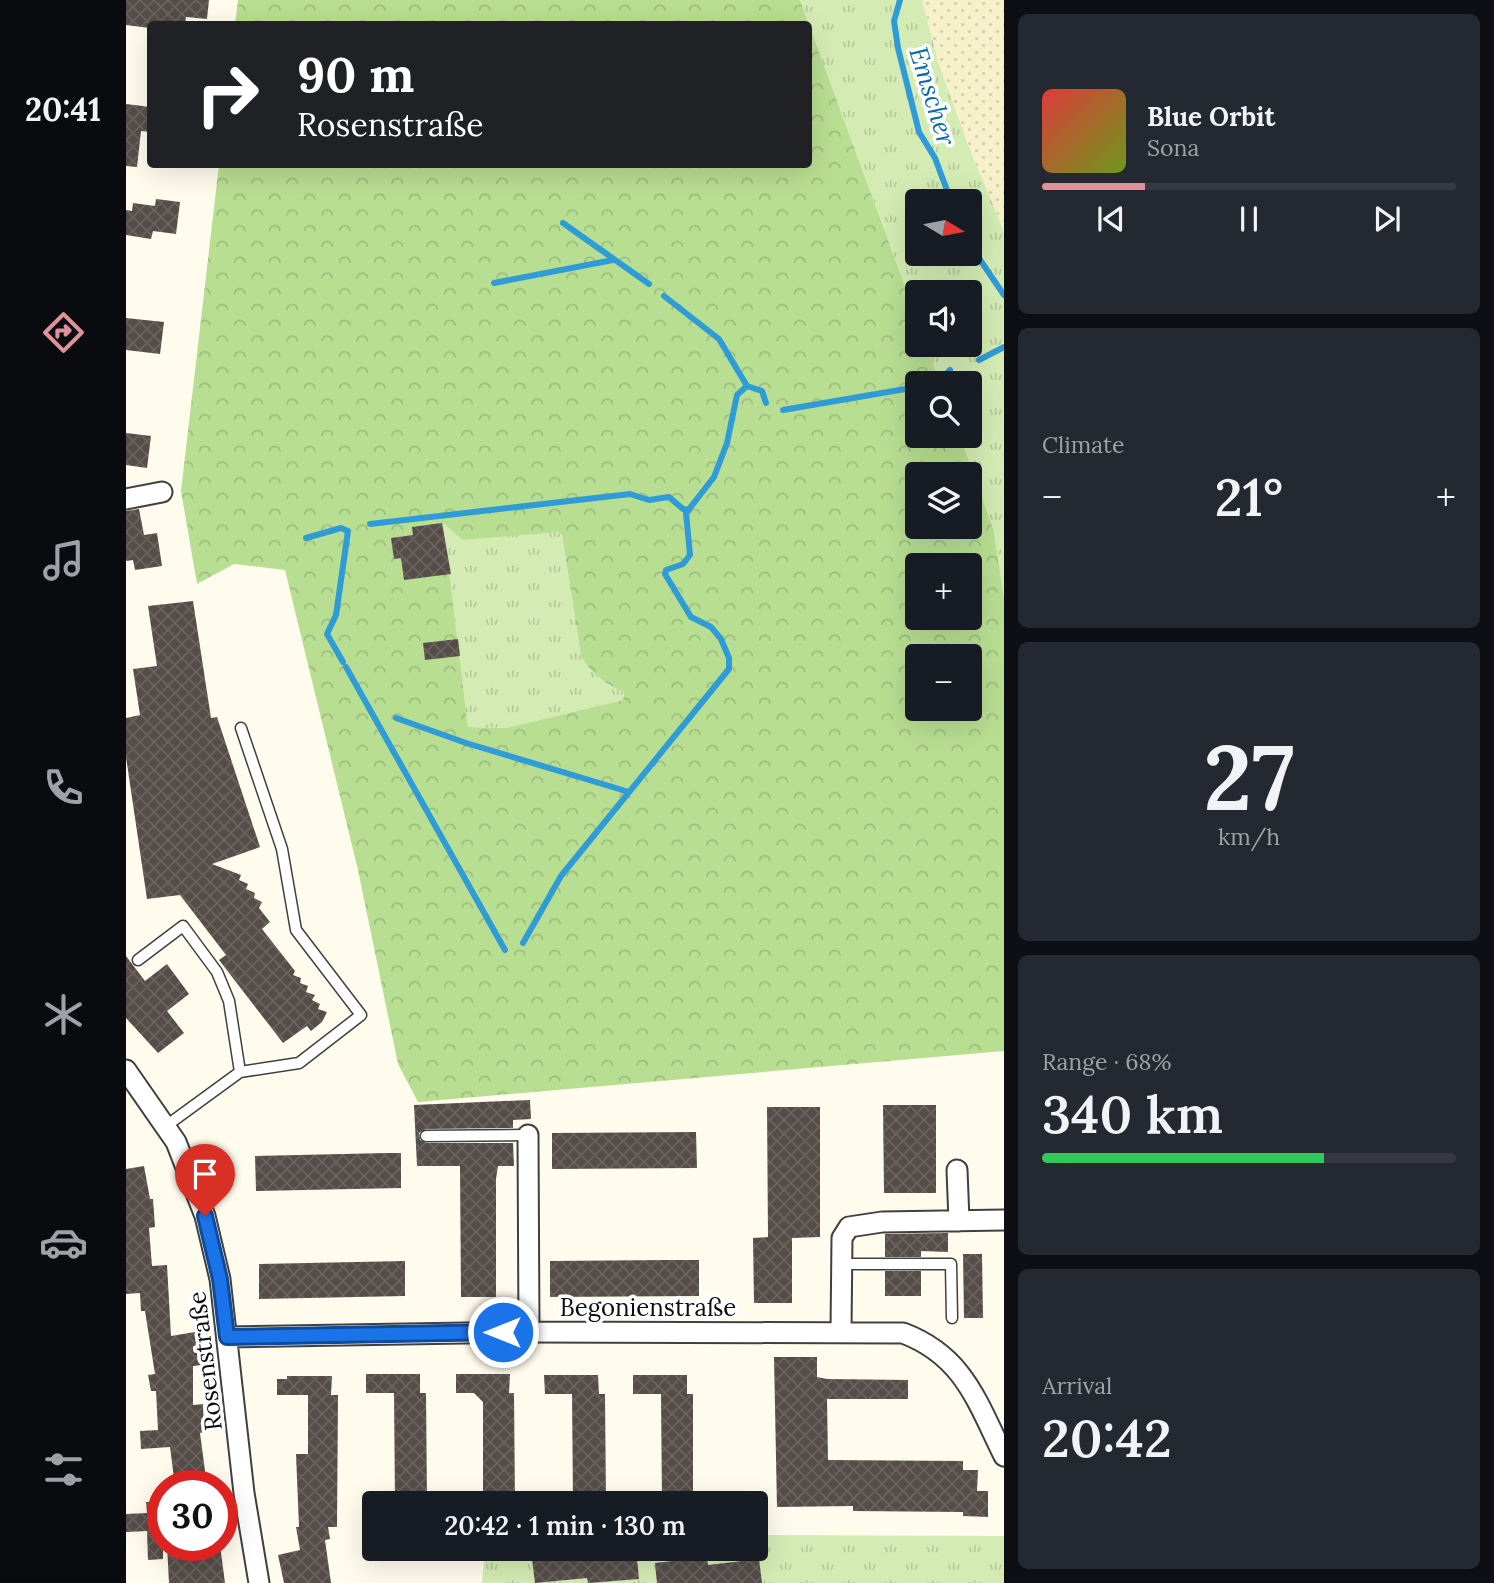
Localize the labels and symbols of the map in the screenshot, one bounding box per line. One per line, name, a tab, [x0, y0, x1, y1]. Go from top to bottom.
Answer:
water label: Emscher	[902, 43, 964, 149]
north arrow	[905, 189, 982, 266]
pin	[175, 1144, 235, 1216]
street label: Rosenstraße	[181, 1290, 229, 1432]
street label: Begonienstraße	[560, 1292, 736, 1323]
position arrow	[466, 1295, 540, 1369]
speed limit sign: 30	[147, 1470, 238, 1561]

